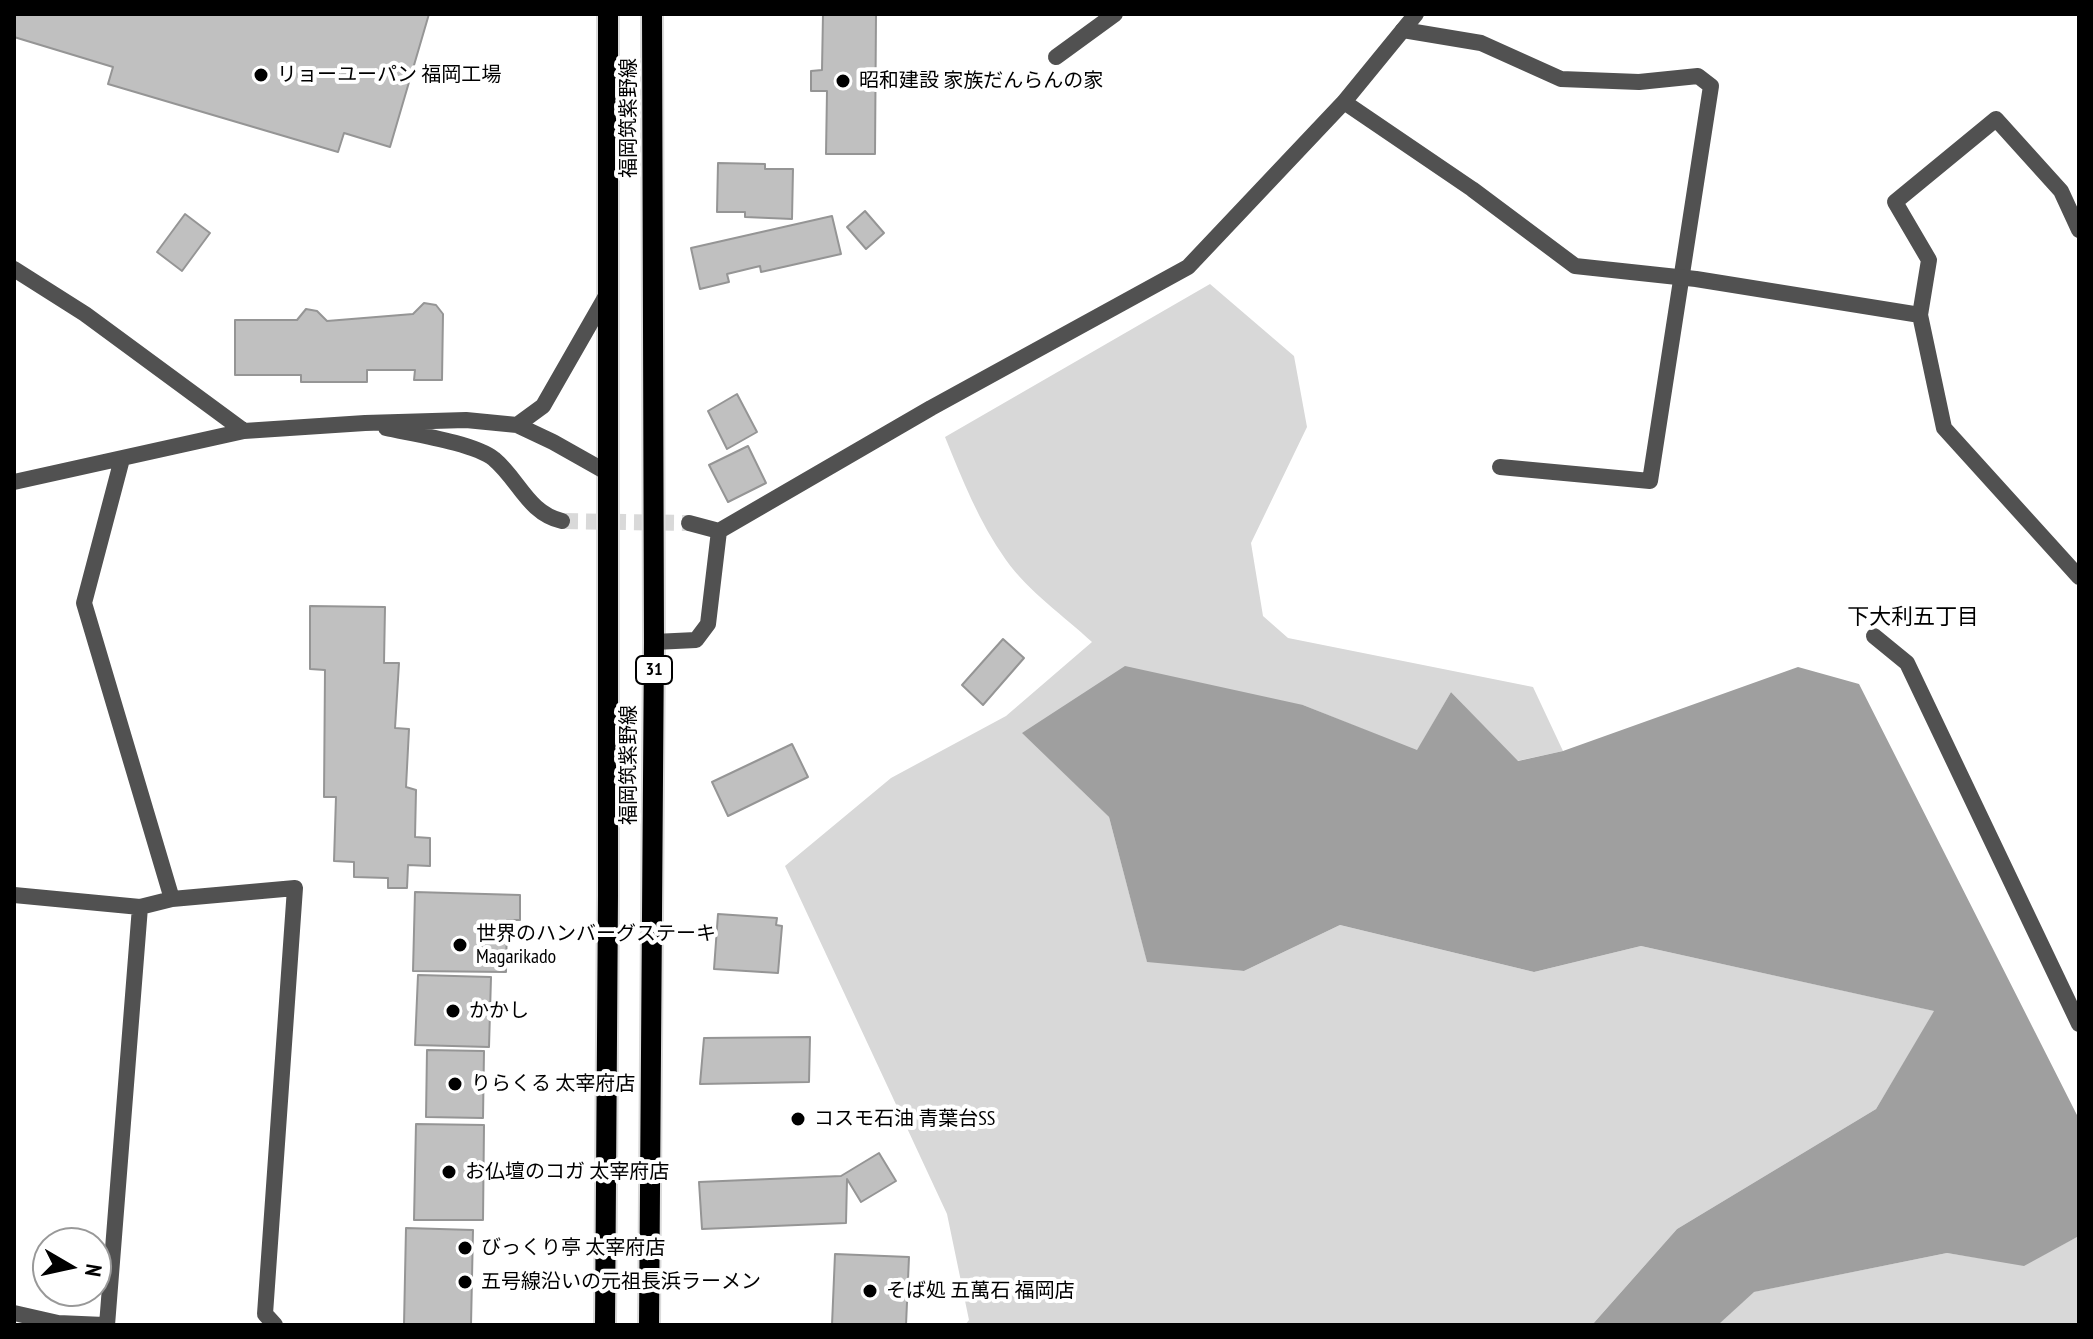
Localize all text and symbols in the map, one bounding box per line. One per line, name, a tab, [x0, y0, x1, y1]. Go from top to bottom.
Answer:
street label: 福岡筑紫野線	[617, 58, 641, 178]
place label: リョーユーパン 福岡工場	[277, 63, 501, 87]
marker: リョーユーパン 福岡工場	[252, 66, 270, 84]
place label: 昭和建設 家族だんらんの家	[859, 69, 1103, 93]
marker: 昭和建設 家族だんらんの家	[834, 72, 852, 90]
district label: 下大利五丁目	[1847, 605, 1979, 631]
road number: 31	[636, 656, 672, 684]
street label: 福岡筑紫野線	[617, 705, 641, 825]
place label: 世界のハンバーグステーキ Magarikado	[476, 922, 716, 969]
marker: 世界のハンバーグステーキ Magarikado	[451, 936, 469, 954]
place label: かかし	[469, 999, 529, 1023]
marker: かかし	[444, 1002, 462, 1020]
place label: りらくる 太宰府店	[471, 1072, 635, 1096]
marker: りらくる 太宰府店	[446, 1075, 464, 1093]
place label: コスモ石油 青葉台SS	[814, 1107, 995, 1131]
marker: コスモ石油 青葉台SS	[789, 1110, 807, 1128]
place label: お仏壇のコガ 太宰府店	[465, 1160, 669, 1184]
marker: お仏壇のコガ 太宰府店	[440, 1163, 458, 1181]
north arrow	[32, 1227, 112, 1307]
place label: びっくり亭 太宰府店	[481, 1236, 665, 1260]
marker: びっくり亭 太宰府店	[456, 1239, 474, 1257]
text: N	[79, 1262, 108, 1278]
place label: 五号線沿いの元祖長浜ラーメン	[481, 1270, 761, 1294]
marker: 五号線沿いの元祖長浜ラーメン	[456, 1273, 474, 1291]
place label: そば処 五萬石 福岡店	[886, 1279, 1074, 1303]
marker: そば処 五萬石 福岡店	[861, 1282, 879, 1300]

